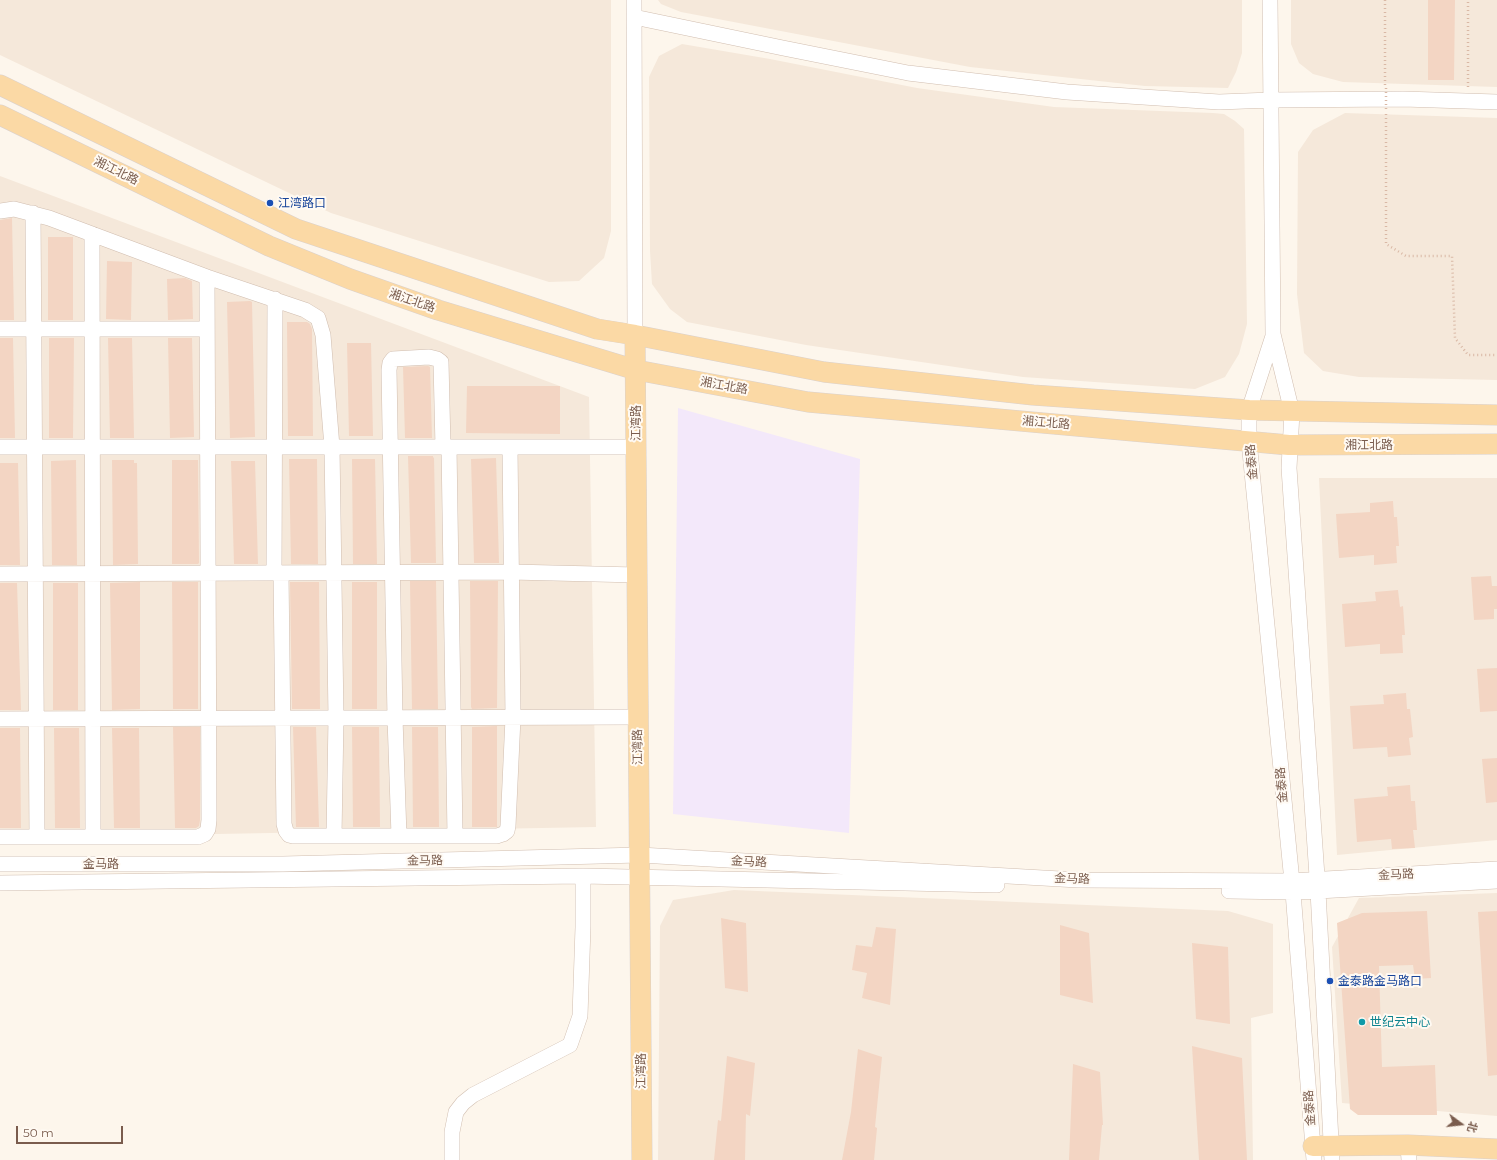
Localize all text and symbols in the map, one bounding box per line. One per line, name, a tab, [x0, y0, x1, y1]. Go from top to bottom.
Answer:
street label: 湘江北路	[91, 154, 141, 188]
place label: 江湾路口	[278, 196, 326, 210]
marker: 江湾路口	[265, 198, 275, 208]
street label: 湘江北路	[387, 286, 437, 316]
street label: 湘江北路	[699, 375, 749, 397]
street label: 江湾路	[629, 405, 643, 441]
street label: 湘江北路	[1021, 414, 1071, 432]
street label: 湘江北路	[1345, 438, 1393, 452]
street label: 金泰路	[1243, 443, 1261, 481]
street label: 江湾路	[630, 729, 646, 765]
street label: 金泰路	[1273, 766, 1291, 804]
street label: 金马路	[407, 853, 443, 869]
street label: 金马路	[731, 854, 767, 870]
street label: 金马路	[83, 857, 119, 871]
street label: 金马路	[1378, 867, 1414, 883]
street label: 金马路	[1054, 871, 1090, 887]
place label: 金泰路金马路口	[1338, 974, 1422, 988]
marker: 金泰路金马路口	[1325, 976, 1335, 986]
place label: 世纪云中心	[1370, 1015, 1430, 1029]
marker: 世纪云中心	[1357, 1017, 1367, 1027]
street label: 江湾路	[634, 1053, 648, 1089]
street label: 金泰路	[1302, 1090, 1318, 1126]
north arrow	[1441, 1104, 1481, 1144]
scale bar	[18, 1118, 125, 1144]
text: 北	[1464, 1120, 1481, 1134]
text: 50 m	[23, 1125, 54, 1140]

